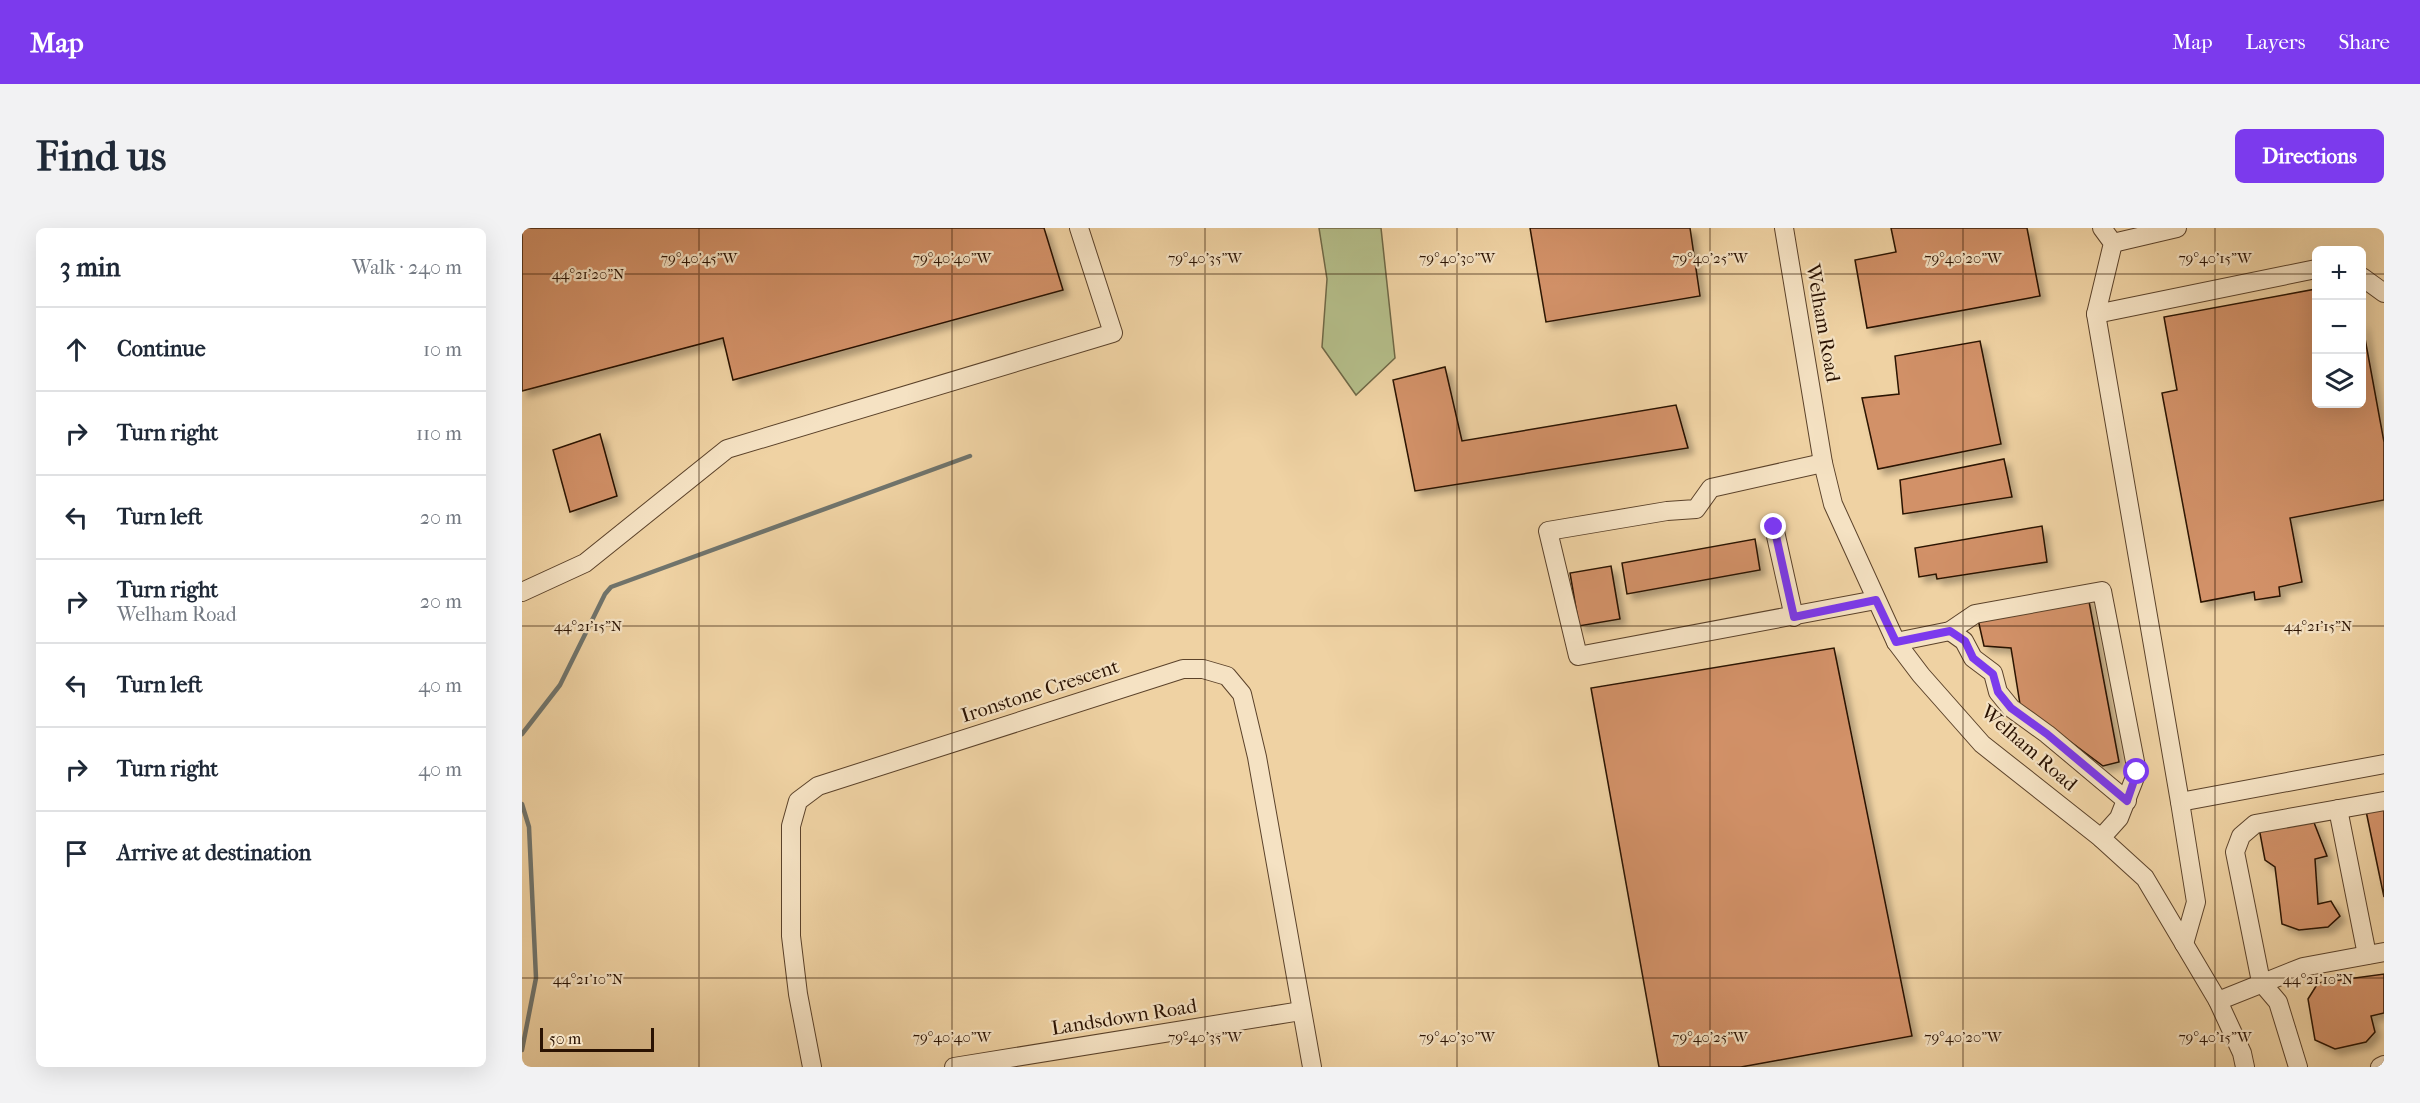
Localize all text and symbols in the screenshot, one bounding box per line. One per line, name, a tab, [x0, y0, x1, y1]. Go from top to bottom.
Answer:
text: Map	[30, 26, 84, 59]
text: Map	[2172, 30, 2213, 54]
text: Layers	[2246, 30, 2305, 54]
text: Share	[2338, 30, 2390, 54]
button: Directions	[2235, 129, 2384, 183]
text: Find us	[36, 132, 166, 181]
map controls	[2312, 246, 2366, 408]
button: +	[2312, 246, 2366, 300]
text: 79°40'45"W	[661, 249, 738, 267]
text: 79°40'40"W	[913, 249, 993, 267]
text: 79°40'35"W	[1168, 249, 1243, 267]
text: 79°40'30"W	[1419, 249, 1496, 267]
text: 79°40'25"W	[1672, 249, 1749, 267]
text: 79°40'20"W	[1924, 249, 2003, 267]
text: 79°40'15"W	[2178, 249, 2253, 267]
text: 3 min	[60, 252, 121, 283]
text: Walk · 240 m	[352, 256, 462, 279]
street label: Welham Road	[1801, 261, 1845, 385]
text: 44°21'20"N	[552, 265, 625, 283]
button: −	[2312, 300, 2366, 354]
icon: ahead	[60, 333, 93, 366]
text: Continue	[117, 336, 206, 362]
text: 10 m	[423, 338, 462, 361]
button: layers	[2312, 354, 2366, 408]
icon: right	[60, 417, 93, 450]
text: Turn right	[117, 420, 218, 446]
text: 110 m	[416, 422, 462, 445]
icon: left	[60, 501, 93, 534]
text: Turn left	[117, 504, 203, 530]
text: 20 m	[420, 506, 462, 529]
route end	[1760, 513, 1786, 539]
text: Turn right	[117, 577, 218, 603]
icon: right	[60, 585, 93, 618]
text: 20 m	[420, 590, 462, 613]
text: Welham Road	[117, 603, 237, 626]
text: 44°21'15"N	[554, 617, 623, 635]
text: 44°21'15"N	[2284, 617, 2353, 635]
street label: Ironstone Crescent	[958, 655, 1122, 727]
icon: left	[60, 669, 93, 702]
text: Turn left	[117, 672, 203, 698]
text: 40 m	[418, 674, 462, 697]
street label: Welham Road	[1976, 699, 2083, 797]
icon: right	[60, 753, 93, 786]
text: Turn right	[117, 756, 218, 782]
text: 40 m	[418, 758, 462, 781]
route start	[2123, 758, 2149, 784]
icon: arrive	[60, 837, 93, 870]
text: Arrive at destination	[117, 840, 311, 866]
text: 44°21'10"N	[553, 970, 624, 988]
text: 44°21'10"N	[2283, 970, 2354, 988]
street label: Landsdown Road	[1050, 994, 1200, 1040]
scale bar	[540, 1025, 654, 1052]
text: 79°40'40"W	[913, 1028, 993, 1046]
text: 79°40'35"W	[1168, 1028, 1243, 1046]
text: 79°40'30"W	[1419, 1028, 1496, 1046]
text: 79°40'25"W	[1672, 1028, 1749, 1046]
text: 79°40'20"W	[1924, 1028, 2003, 1046]
text: 79°40'15"W	[2178, 1028, 2253, 1046]
text: 50 m	[549, 1029, 581, 1048]

